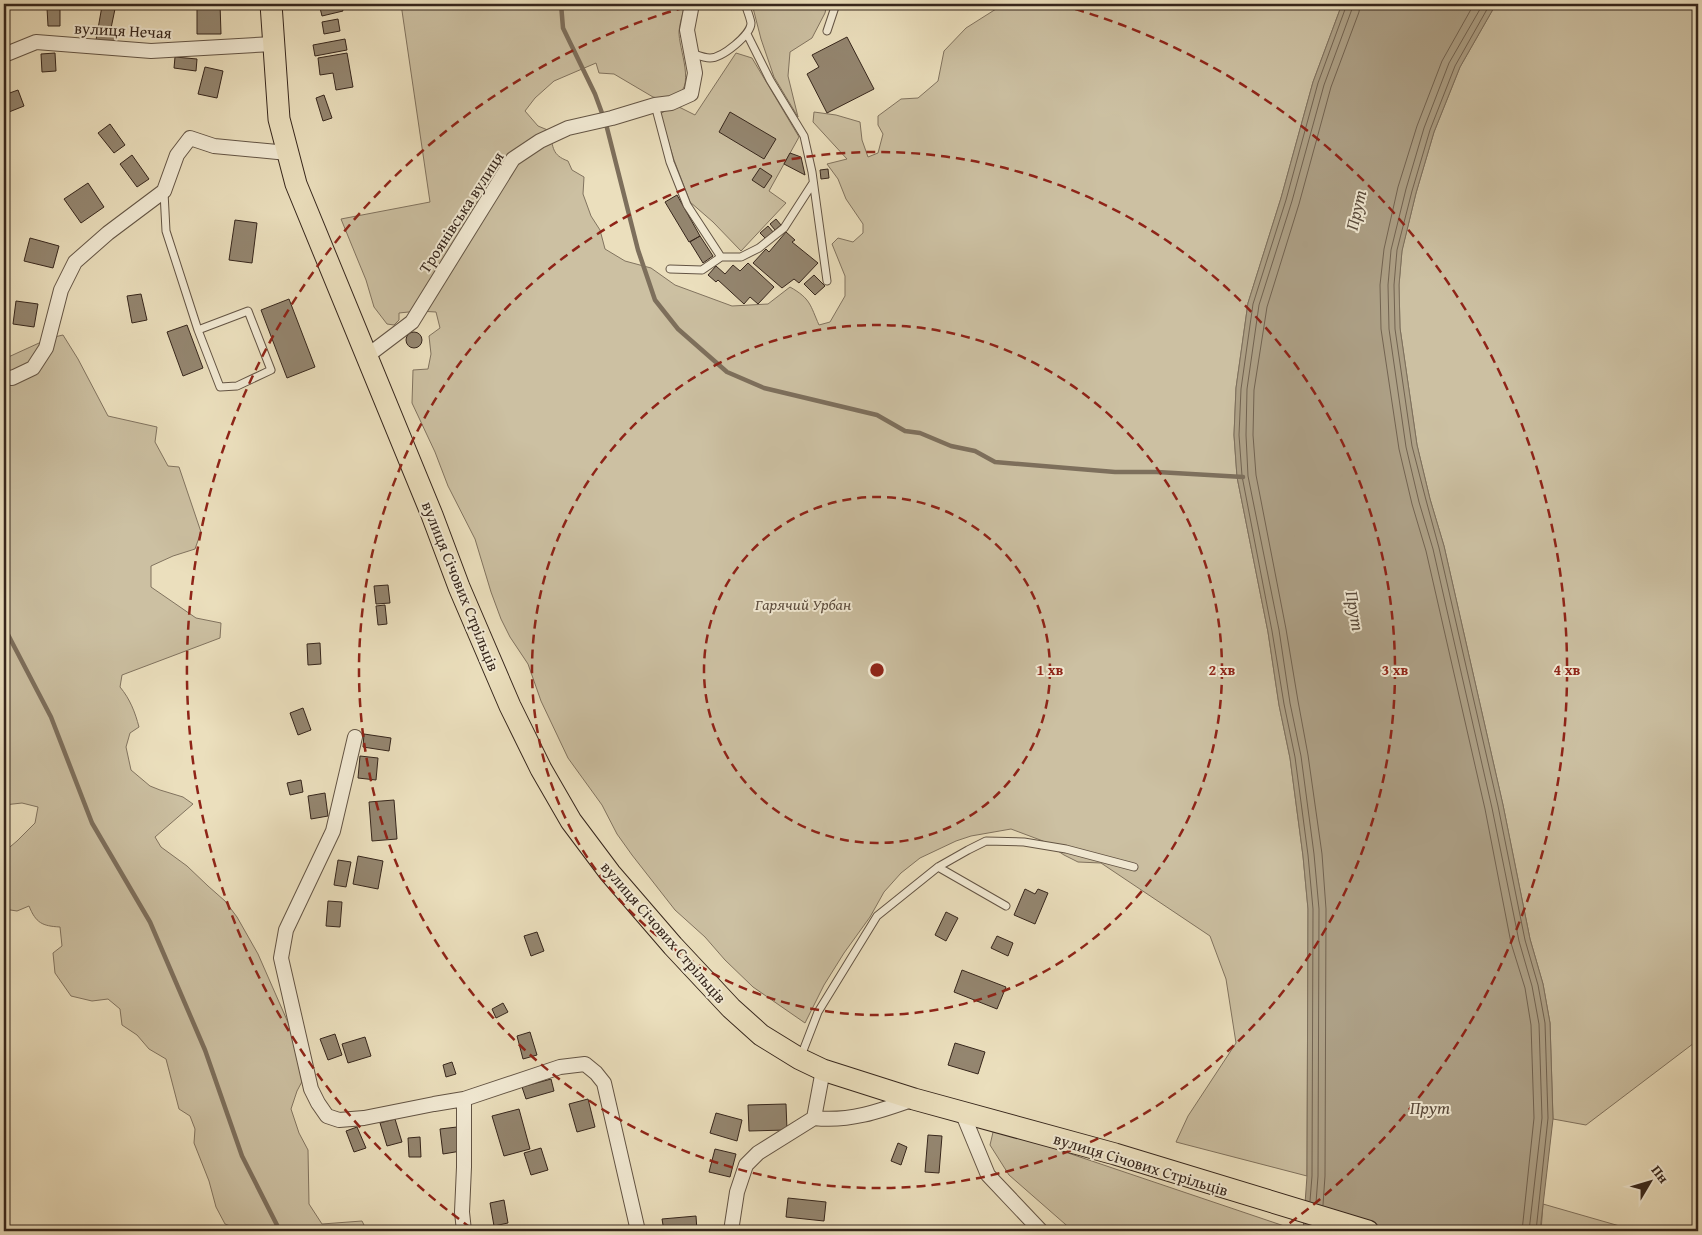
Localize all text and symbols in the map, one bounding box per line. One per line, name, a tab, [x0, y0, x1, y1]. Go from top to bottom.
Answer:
street label: вулиця Нечая	[74, 15, 172, 45]
street label: Троянівська вулиця	[413, 146, 509, 278]
water label: Прут	[1338, 187, 1373, 233]
street label: вулиця Січових Стрільців	[416, 497, 506, 675]
water label: Прут	[1339, 589, 1372, 633]
park label: Гарячий Урбан	[754, 592, 851, 616]
text: 1 хв	[1037, 659, 1064, 680]
text: 2 хв	[1209, 659, 1236, 680]
text: 3 хв	[1382, 659, 1409, 680]
text: 4 хв	[1554, 659, 1581, 680]
centre of rings	[868, 661, 886, 679]
street label: вулиця Січових Стрільців	[595, 856, 733, 1008]
water label: Прут	[1410, 1094, 1450, 1121]
street label: вулиця Січових Стрільців	[1051, 1126, 1231, 1202]
north arrow	[1624, 1158, 1674, 1208]
text: Пн	[1647, 1161, 1674, 1188]

